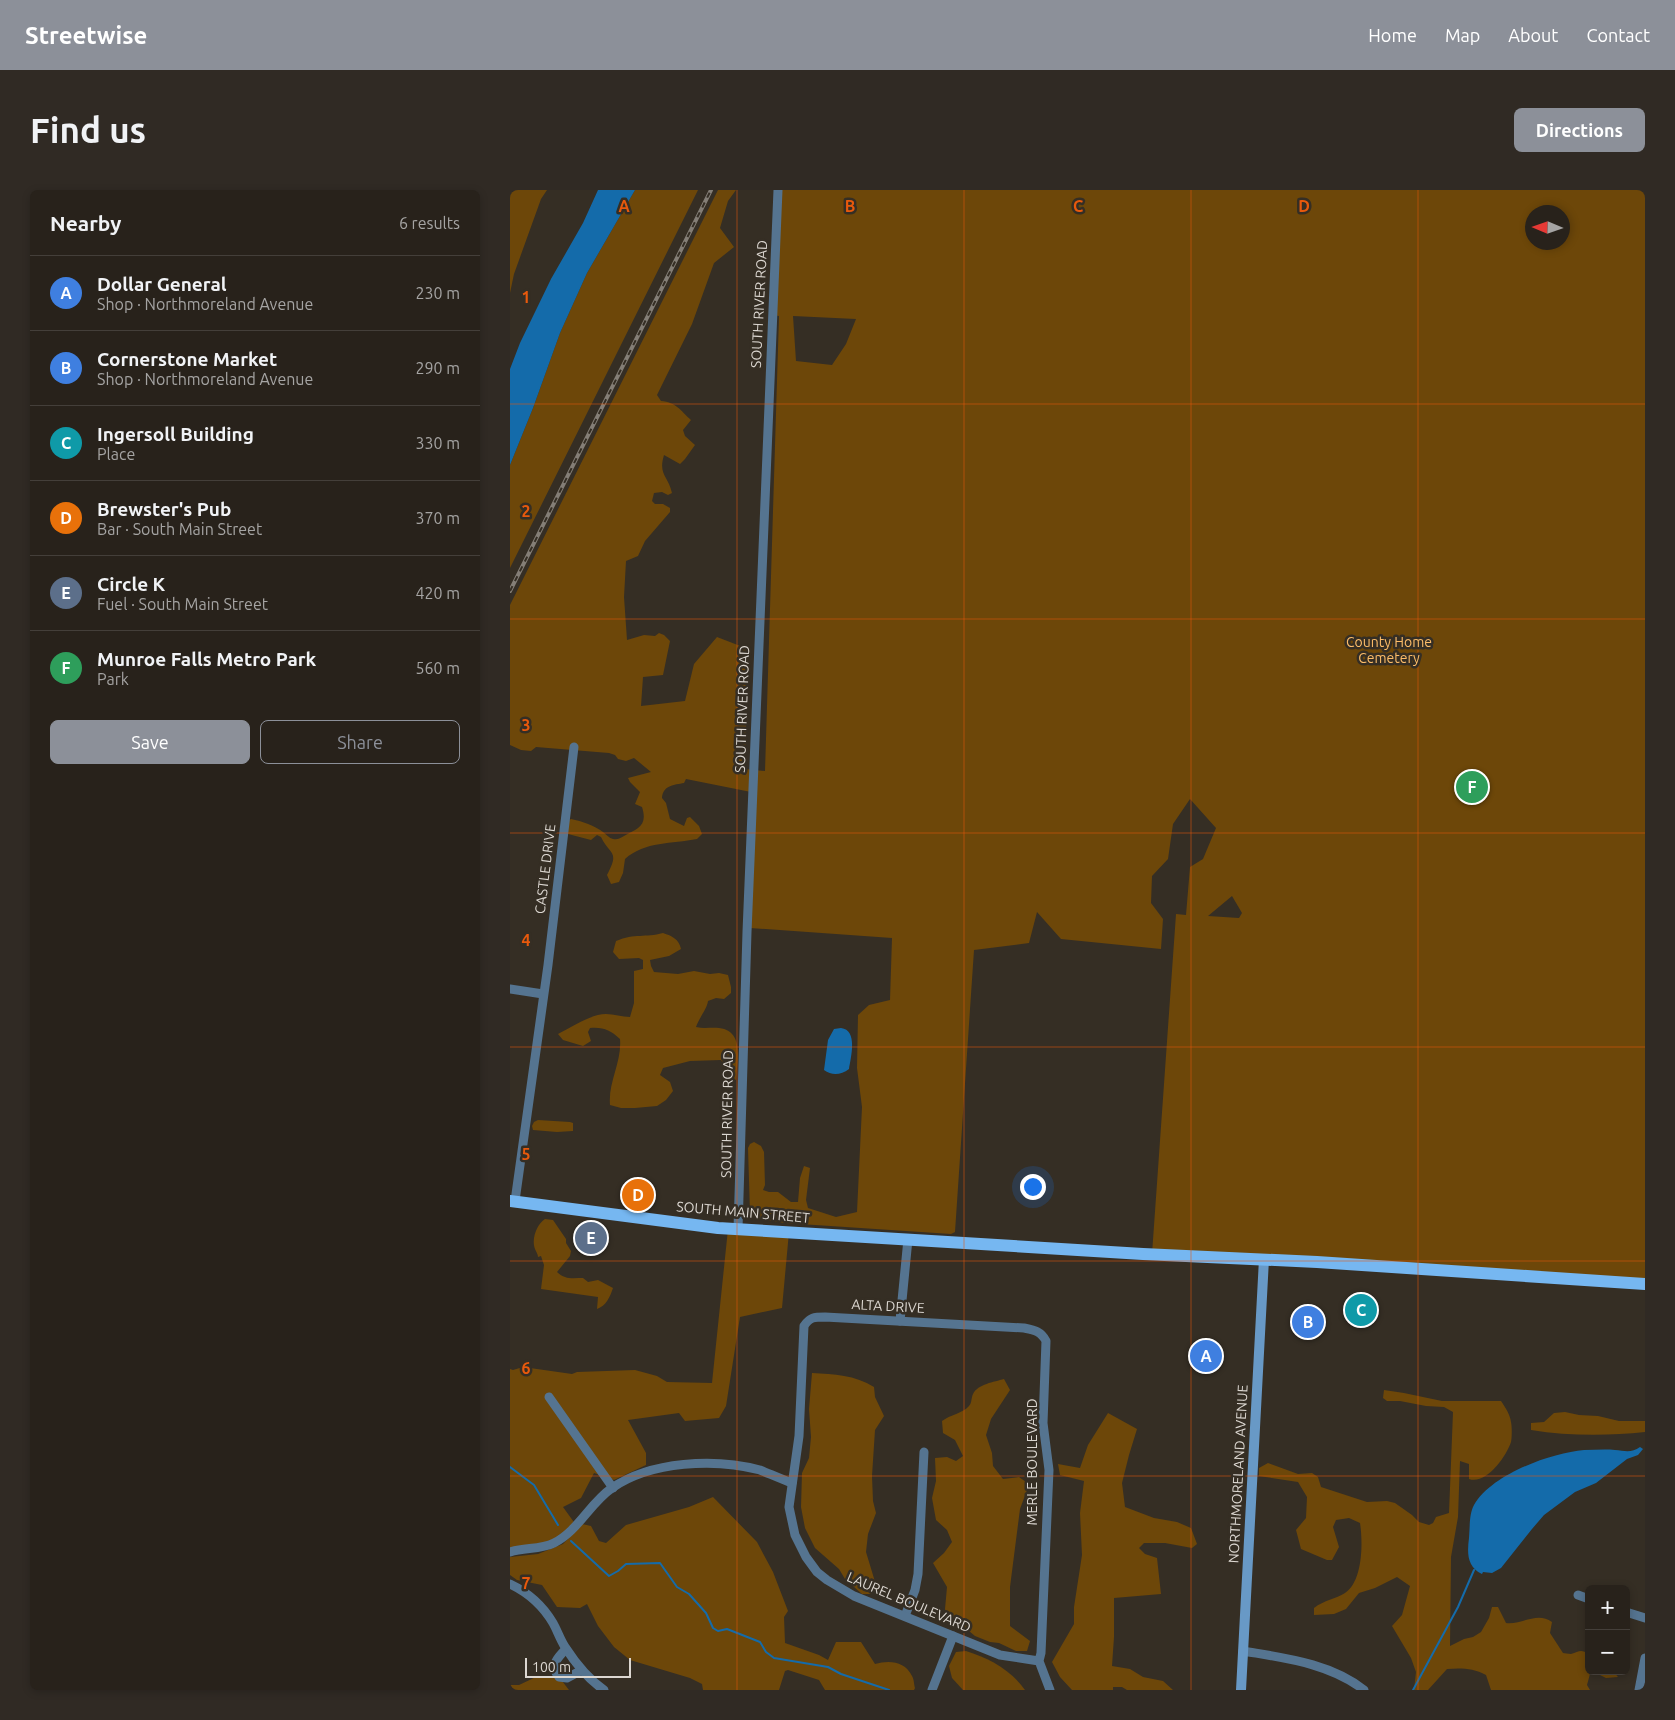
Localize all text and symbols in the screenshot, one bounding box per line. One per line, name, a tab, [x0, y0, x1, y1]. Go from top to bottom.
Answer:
text: Streetwise	[25, 22, 147, 49]
text: Home	[1368, 25, 1417, 45]
text: Map	[1445, 25, 1480, 45]
text: About	[1508, 25, 1558, 45]
text: Contact	[1586, 25, 1650, 45]
button: Directions	[1514, 108, 1645, 152]
text: Find us	[30, 110, 146, 150]
text: A	[618, 197, 630, 215]
text: B	[845, 197, 855, 215]
text: C	[1073, 197, 1083, 215]
text: D	[1298, 197, 1310, 215]
north arrow	[1525, 205, 1570, 250]
text: Nearby	[50, 211, 121, 235]
text: 6 results	[399, 214, 460, 232]
street label: SOUTH RIVER ROAD	[748, 240, 770, 368]
text: Dollar General	[97, 273, 227, 295]
text: A	[60, 284, 72, 302]
text: 230 m	[415, 284, 460, 302]
text: 1	[521, 288, 531, 306]
text: Shop · Northmoreland Avenue	[97, 295, 313, 313]
text: Cornerstone Market	[97, 348, 277, 370]
text: B	[61, 359, 71, 377]
text: 290 m	[415, 359, 460, 377]
text: Shop · Northmoreland Avenue	[97, 370, 313, 388]
text: Ingersoll Building	[97, 423, 254, 445]
text: C	[61, 434, 71, 452]
text: 330 m	[415, 434, 460, 452]
text: Place	[97, 445, 135, 463]
text: Brewster's Pub	[97, 498, 231, 520]
text: 2	[521, 502, 531, 520]
text: D	[60, 509, 72, 527]
text: 370 m	[415, 509, 460, 527]
text: Bar · South Main Street	[97, 520, 262, 538]
text: Circle K	[97, 573, 165, 595]
text: E	[61, 584, 71, 602]
text: 420 m	[415, 584, 460, 602]
text: Fuel · South Main Street	[97, 595, 268, 613]
park label: County Home Cemetery	[1346, 634, 1432, 666]
street label: SOUTH RIVER ROAD	[732, 645, 752, 773]
text: Munroe Falls Metro Park	[97, 648, 316, 670]
text: F	[62, 659, 71, 677]
text: 560 m	[415, 659, 460, 677]
text: Park	[97, 670, 129, 688]
text: 3	[521, 716, 531, 734]
button: Save	[50, 720, 250, 764]
button: Share	[260, 720, 460, 764]
pin: F	[1456, 768, 1488, 806]
street label: CASTLE DRIVE	[532, 823, 558, 915]
text: 4	[521, 931, 531, 949]
street label: SOUTH RIVER ROAD	[718, 1050, 736, 1178]
text: 5	[521, 1145, 531, 1163]
your location	[1020, 1174, 1046, 1200]
pin: D	[622, 1176, 654, 1214]
street label: SOUTH MAIN STREET	[676, 1198, 811, 1226]
pin: E	[575, 1219, 607, 1257]
pin: C	[1345, 1291, 1377, 1329]
street label: ALTA DRIVE	[851, 1296, 925, 1316]
pin: B	[1292, 1303, 1324, 1341]
pin: A	[1190, 1337, 1222, 1375]
text: 6	[521, 1359, 531, 1377]
street label: NORTHMORELAND AVENUE	[1225, 1384, 1251, 1564]
street label: MERLE BOULEVARD	[1024, 1398, 1040, 1526]
street label: LAUREL BOULEVARD	[845, 1569, 974, 1635]
text: 7	[521, 1574, 531, 1592]
map controls	[1585, 1585, 1630, 1675]
button: +	[1585, 1585, 1630, 1630]
button: −	[1585, 1630, 1630, 1675]
scale bar	[525, 1655, 631, 1678]
text: 100 m	[532, 1659, 571, 1675]

